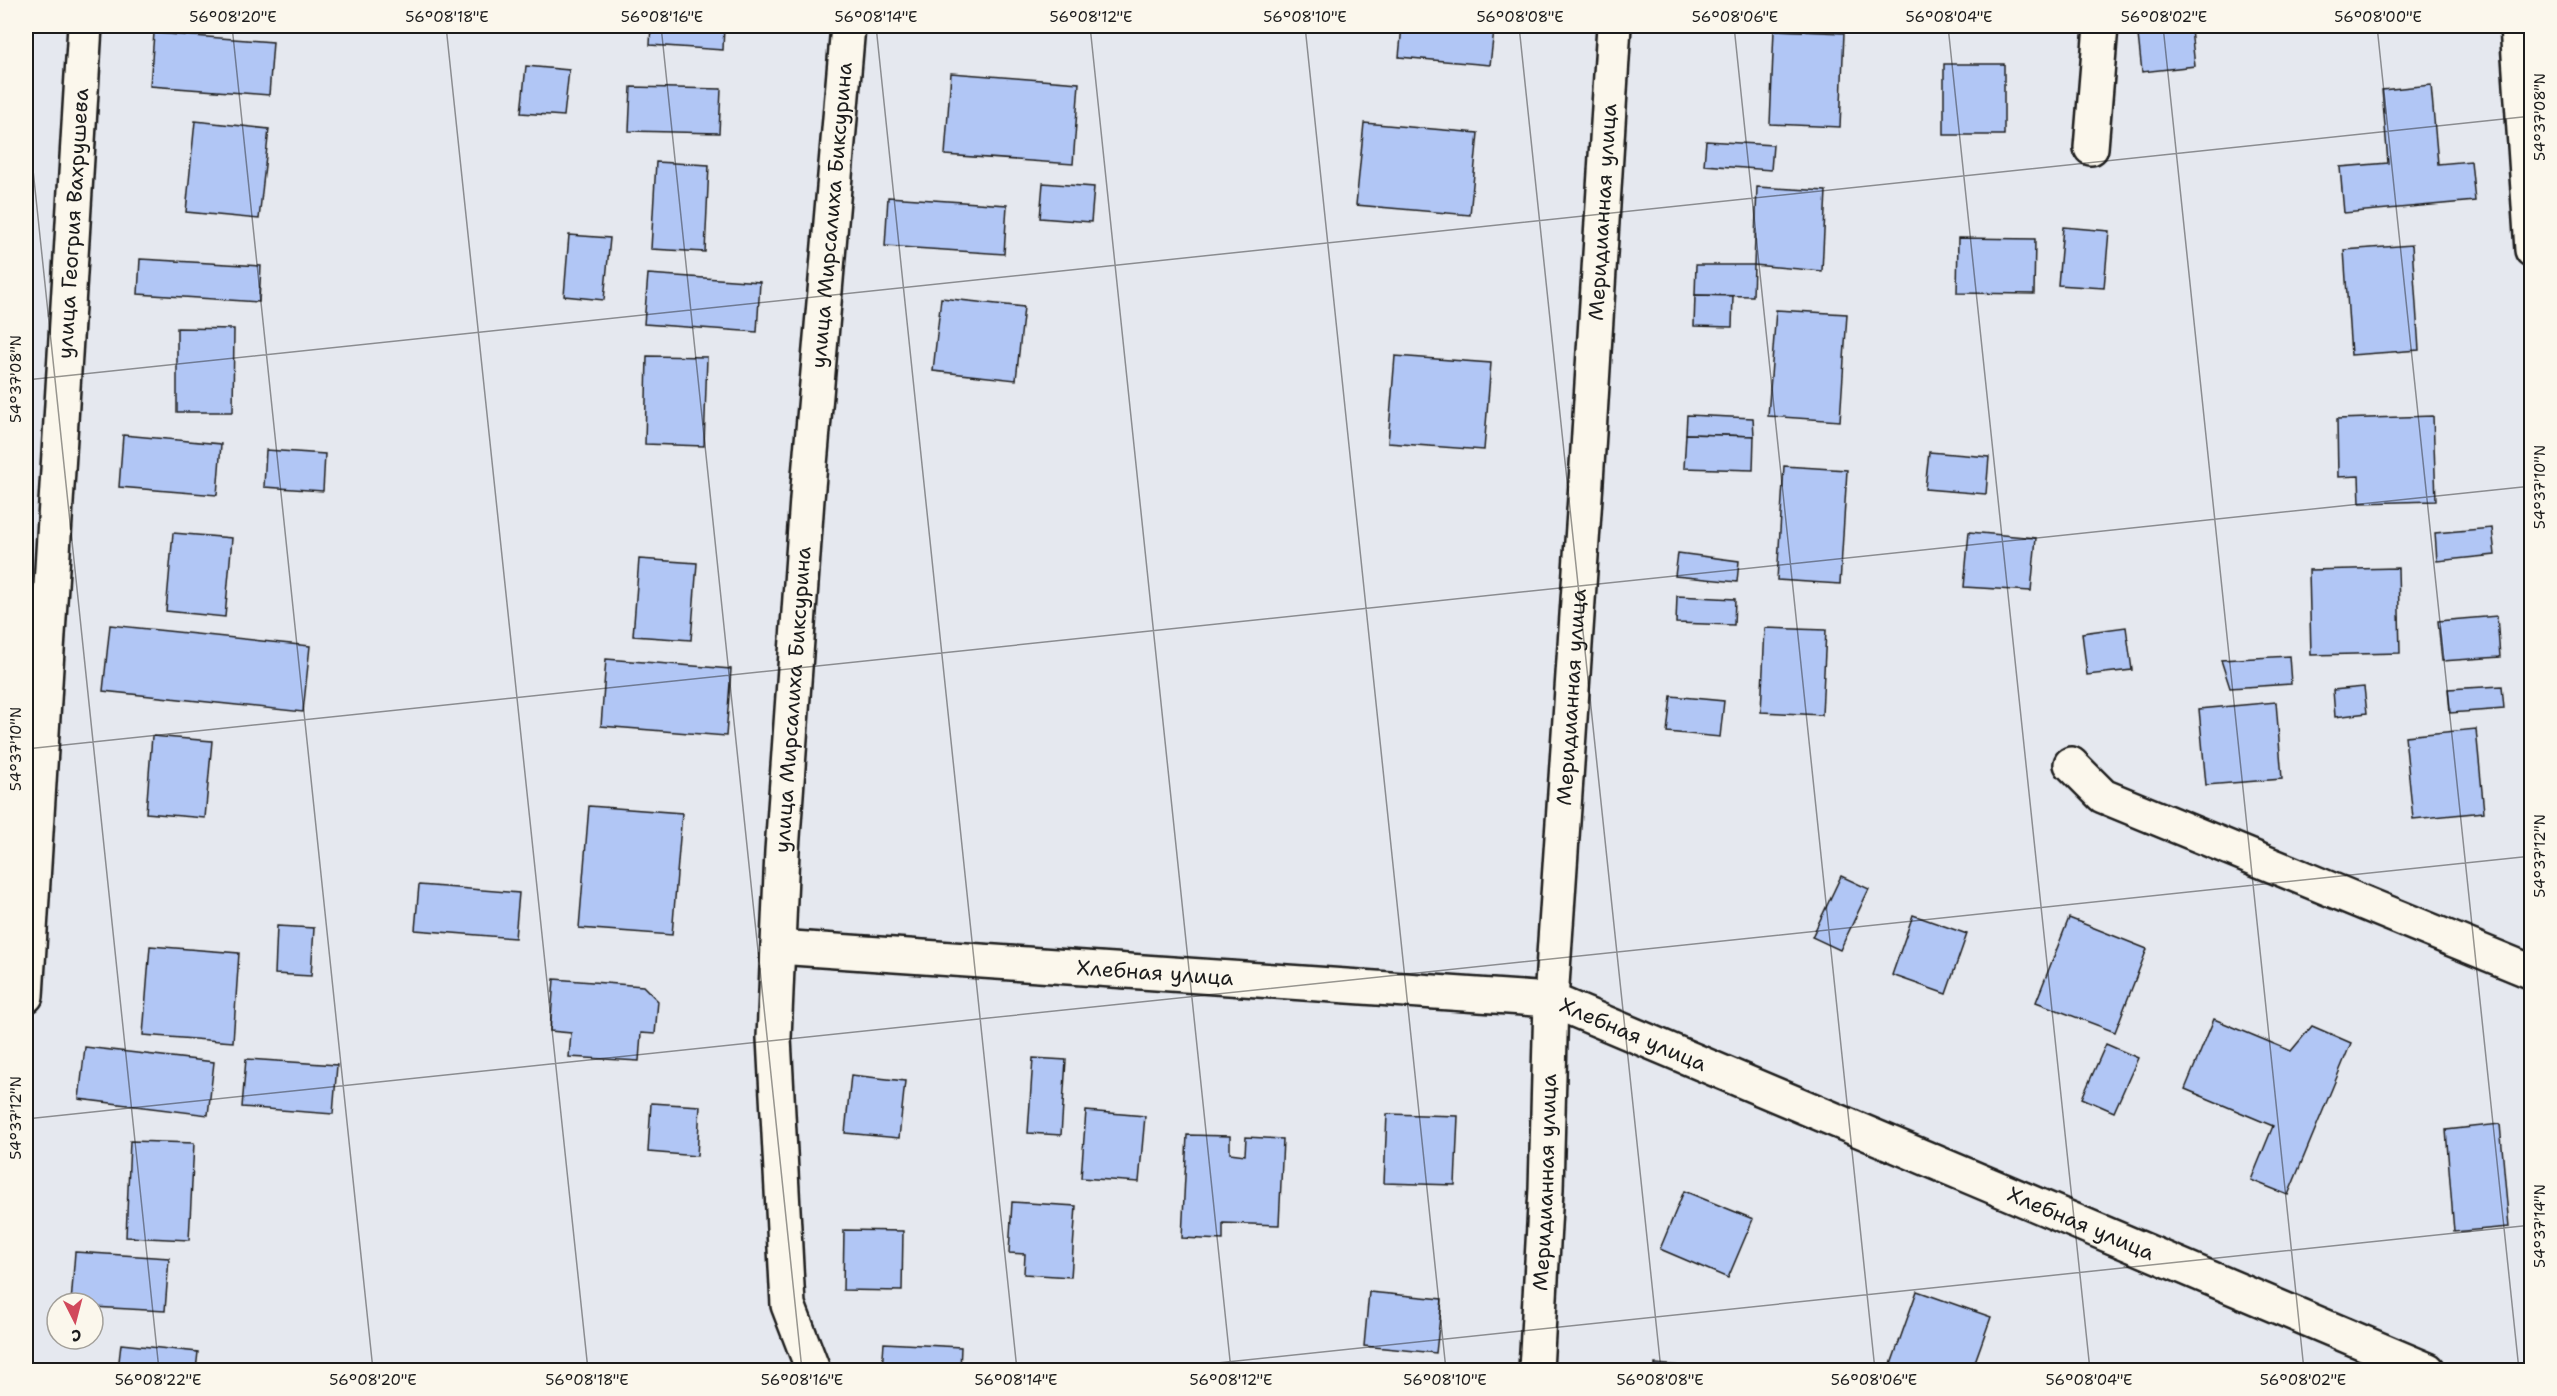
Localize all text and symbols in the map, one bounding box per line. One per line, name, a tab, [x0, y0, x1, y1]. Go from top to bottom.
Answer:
text: 56°08'20"E	[189, 7, 277, 27]
text: 56°08'18"E	[405, 7, 489, 27]
text: 56°08'16"E	[621, 7, 703, 27]
text: 56°08'14"E	[835, 7, 917, 27]
text: 56°08'12"E	[1050, 7, 1132, 27]
text: 56°08'10"E	[1263, 7, 1347, 27]
text: 56°08'08"E	[1476, 7, 1564, 27]
text: 56°08'06"E	[1692, 7, 1778, 27]
text: 56°08'04"E	[1906, 7, 1992, 27]
text: 56°08'02"E	[2121, 7, 2207, 27]
text: 56°08'00"E	[2334, 7, 2422, 27]
street label: улица Мирсалиха Биксурина	[804, 61, 859, 369]
text: 54°37'08"N	[2530, 73, 2550, 161]
street label: улица Геогрия Вахрушева	[51, 87, 95, 360]
street label: Меридианная улица	[1582, 103, 1623, 321]
text: 54°37'08"N	[6, 335, 26, 423]
text: 54°37'10"N	[2530, 445, 2550, 529]
street label: улица Мирсалиха Биксурина	[768, 545, 818, 854]
street label: Меридианная улица	[1550, 588, 1593, 806]
text: 54°37'10"N	[6, 707, 26, 791]
text: 54°37'12"N	[2530, 814, 2550, 898]
street label: Хлебная улица	[1076, 954, 1234, 992]
street label: Хлебная улица	[1555, 991, 1711, 1078]
street label: Меридианная улица	[1526, 1073, 1563, 1292]
text: 54°37'12"N	[6, 1076, 26, 1160]
street label: Хлебная улица	[2003, 1180, 2159, 1267]
text: 54°37'14"N	[2530, 1184, 2550, 1268]
north arrow	[45, 1291, 105, 1351]
text: С	[70, 1324, 83, 1346]
text: 56°08'22"E	[115, 1370, 201, 1390]
text: 56°08'20"E	[329, 1370, 417, 1390]
text: 56°08'18"E	[545, 1370, 629, 1390]
text: 56°08'16"E	[761, 1370, 843, 1390]
text: 56°08'14"E	[975, 1370, 1057, 1390]
text: 56°08'12"E	[1190, 1370, 1272, 1390]
text: 56°08'10"E	[1403, 1370, 1487, 1390]
text: 56°08'08"E	[1616, 1370, 1704, 1390]
text: 56°08'06"E	[1831, 1370, 1917, 1390]
text: 56°08'04"E	[2046, 1370, 2132, 1390]
text: 56°08'02"E	[2260, 1370, 2346, 1390]

